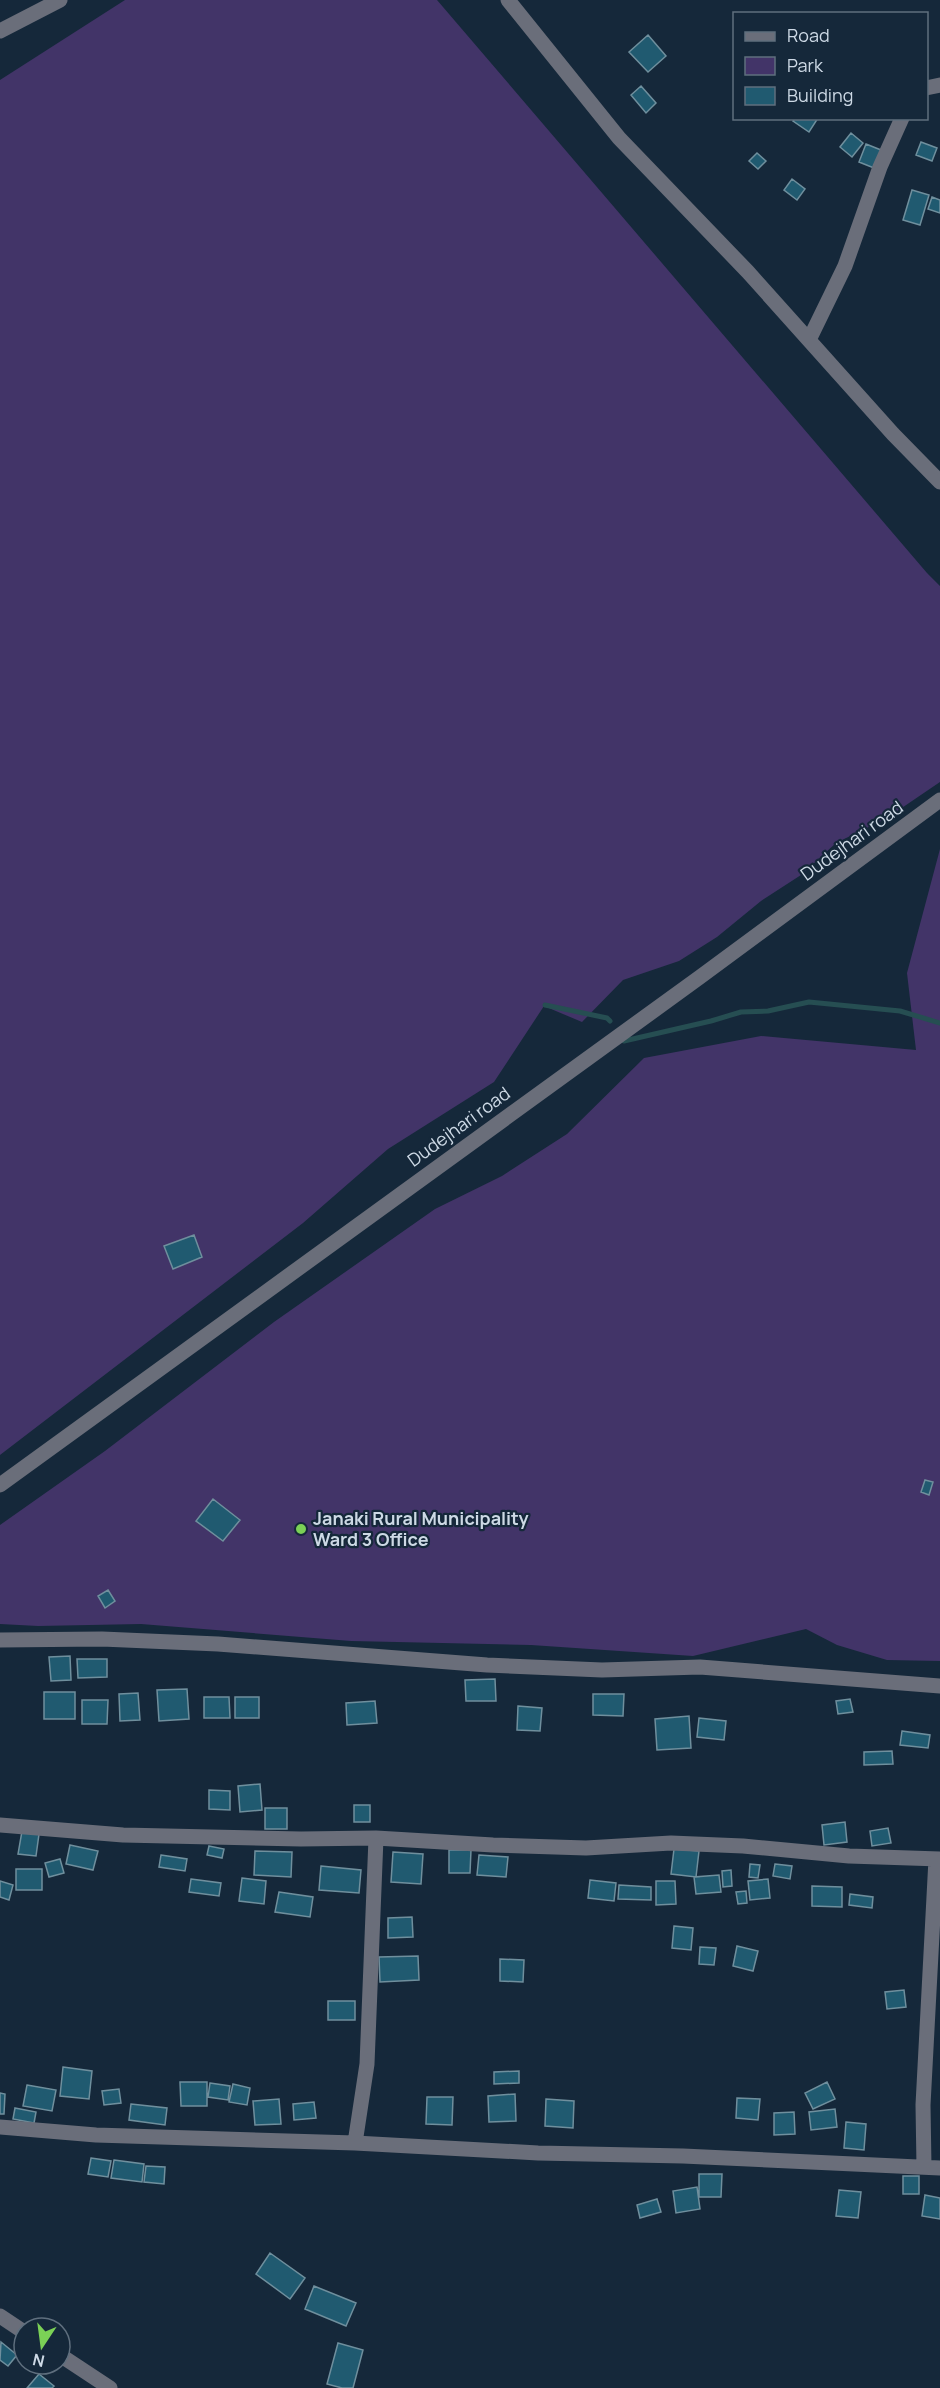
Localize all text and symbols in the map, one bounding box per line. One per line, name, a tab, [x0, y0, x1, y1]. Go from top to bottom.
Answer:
legend	[733, 12, 928, 120]
text: Road	[787, 23, 830, 47]
text: Park	[787, 53, 824, 77]
text: Building	[787, 83, 853, 107]
street label: Dudejhari road	[795, 795, 907, 885]
street label: Dudejhari road	[402, 1081, 514, 1171]
place label: Janaki Rural Municipality Ward 3 Office	[313, 1506, 529, 1551]
marker: Janaki Rural Municipality Ward 3 Office	[294, 1522, 308, 1536]
north arrow	[12, 2316, 72, 2376]
text: N	[31, 2349, 47, 2373]

